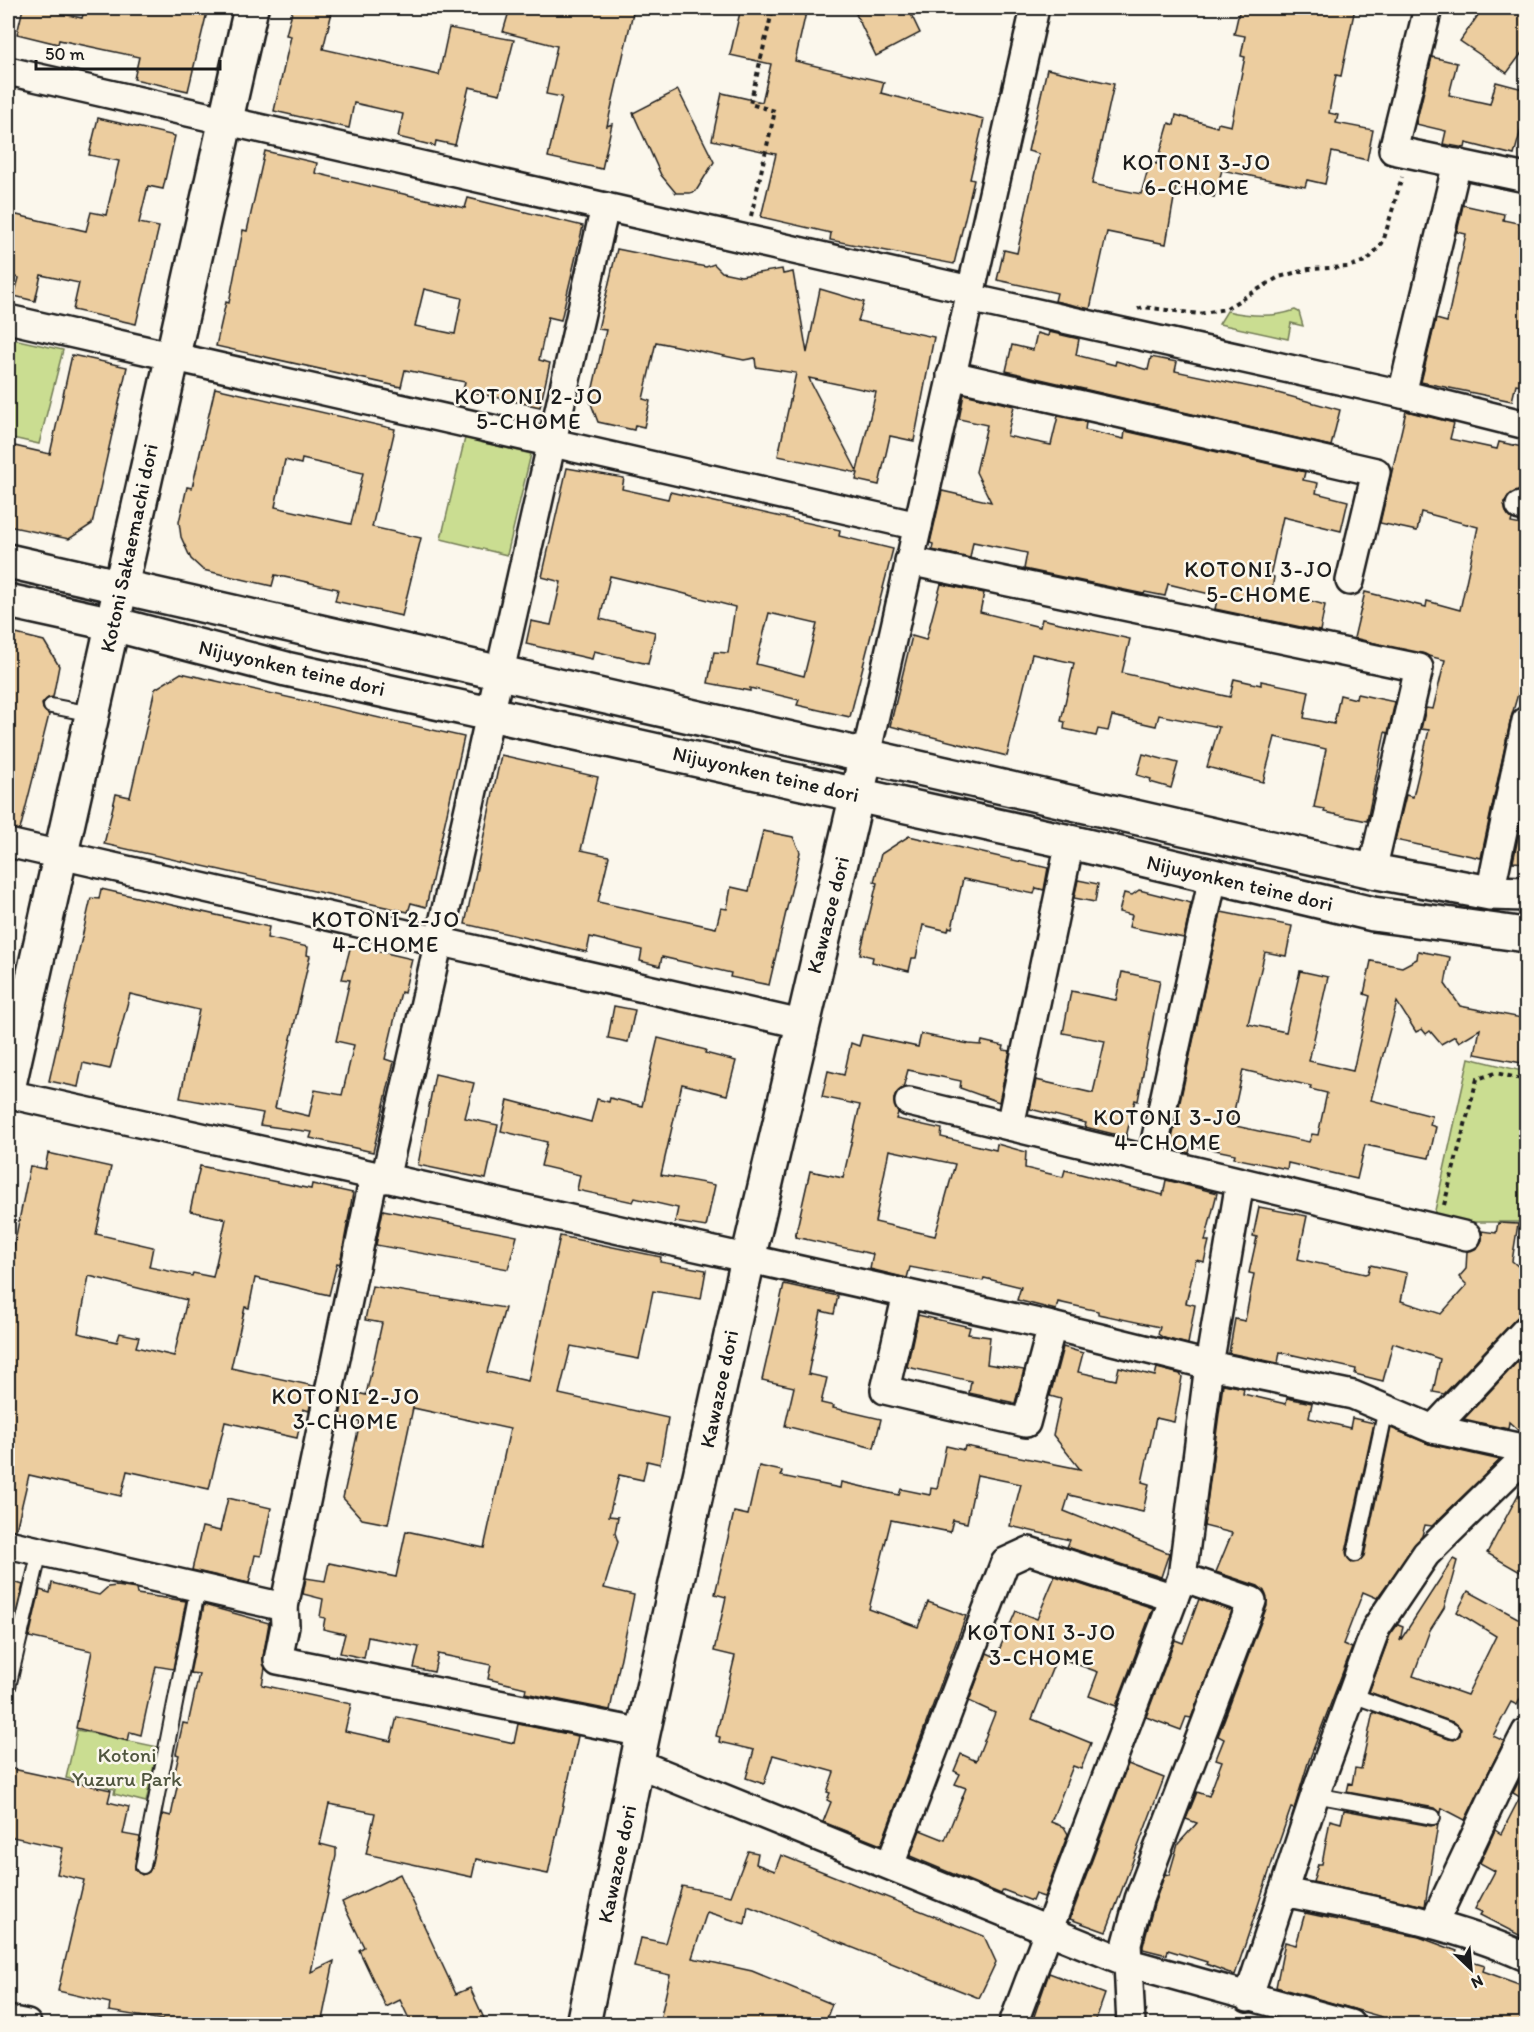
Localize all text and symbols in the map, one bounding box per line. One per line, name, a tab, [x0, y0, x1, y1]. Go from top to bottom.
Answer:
scale bar	[36, 33, 220, 71]
text: 50 m	[45, 43, 85, 65]
district label: KOTONI 3-JO 6-CHOME	[1122, 149, 1272, 201]
district label: KOTONI 2-JO 5-CHOME	[454, 383, 604, 435]
street label: Kotoni Sakaemachi dori	[94, 441, 163, 655]
district label: KOTONI 3-JO 5-CHOME	[1184, 556, 1334, 608]
street label: Nijuyonken teine dori	[196, 634, 388, 701]
street label: Nijuyonken teine dori	[670, 740, 862, 807]
street label: Nijuyonken teine dori	[1144, 849, 1336, 916]
street label: Kawazoe dori	[801, 854, 854, 976]
district label: KOTONI 2-JO 4-CHOME	[311, 906, 461, 958]
district label: KOTONI 3-JO 4-CHOME	[1093, 1104, 1243, 1156]
street label: Kawazoe dori	[694, 1328, 743, 1450]
district label: KOTONI 2-JO 3-CHOME	[271, 1383, 421, 1435]
district label: KOTONI 3-JO 3-CHOME	[967, 1619, 1117, 1671]
park label: Kotoni Yuzuru Park	[72, 1742, 182, 1791]
street label: Kawazoe dori	[592, 1803, 641, 1925]
north arrow	[1441, 1939, 1501, 1999]
text: N	[1468, 1971, 1486, 1993]

